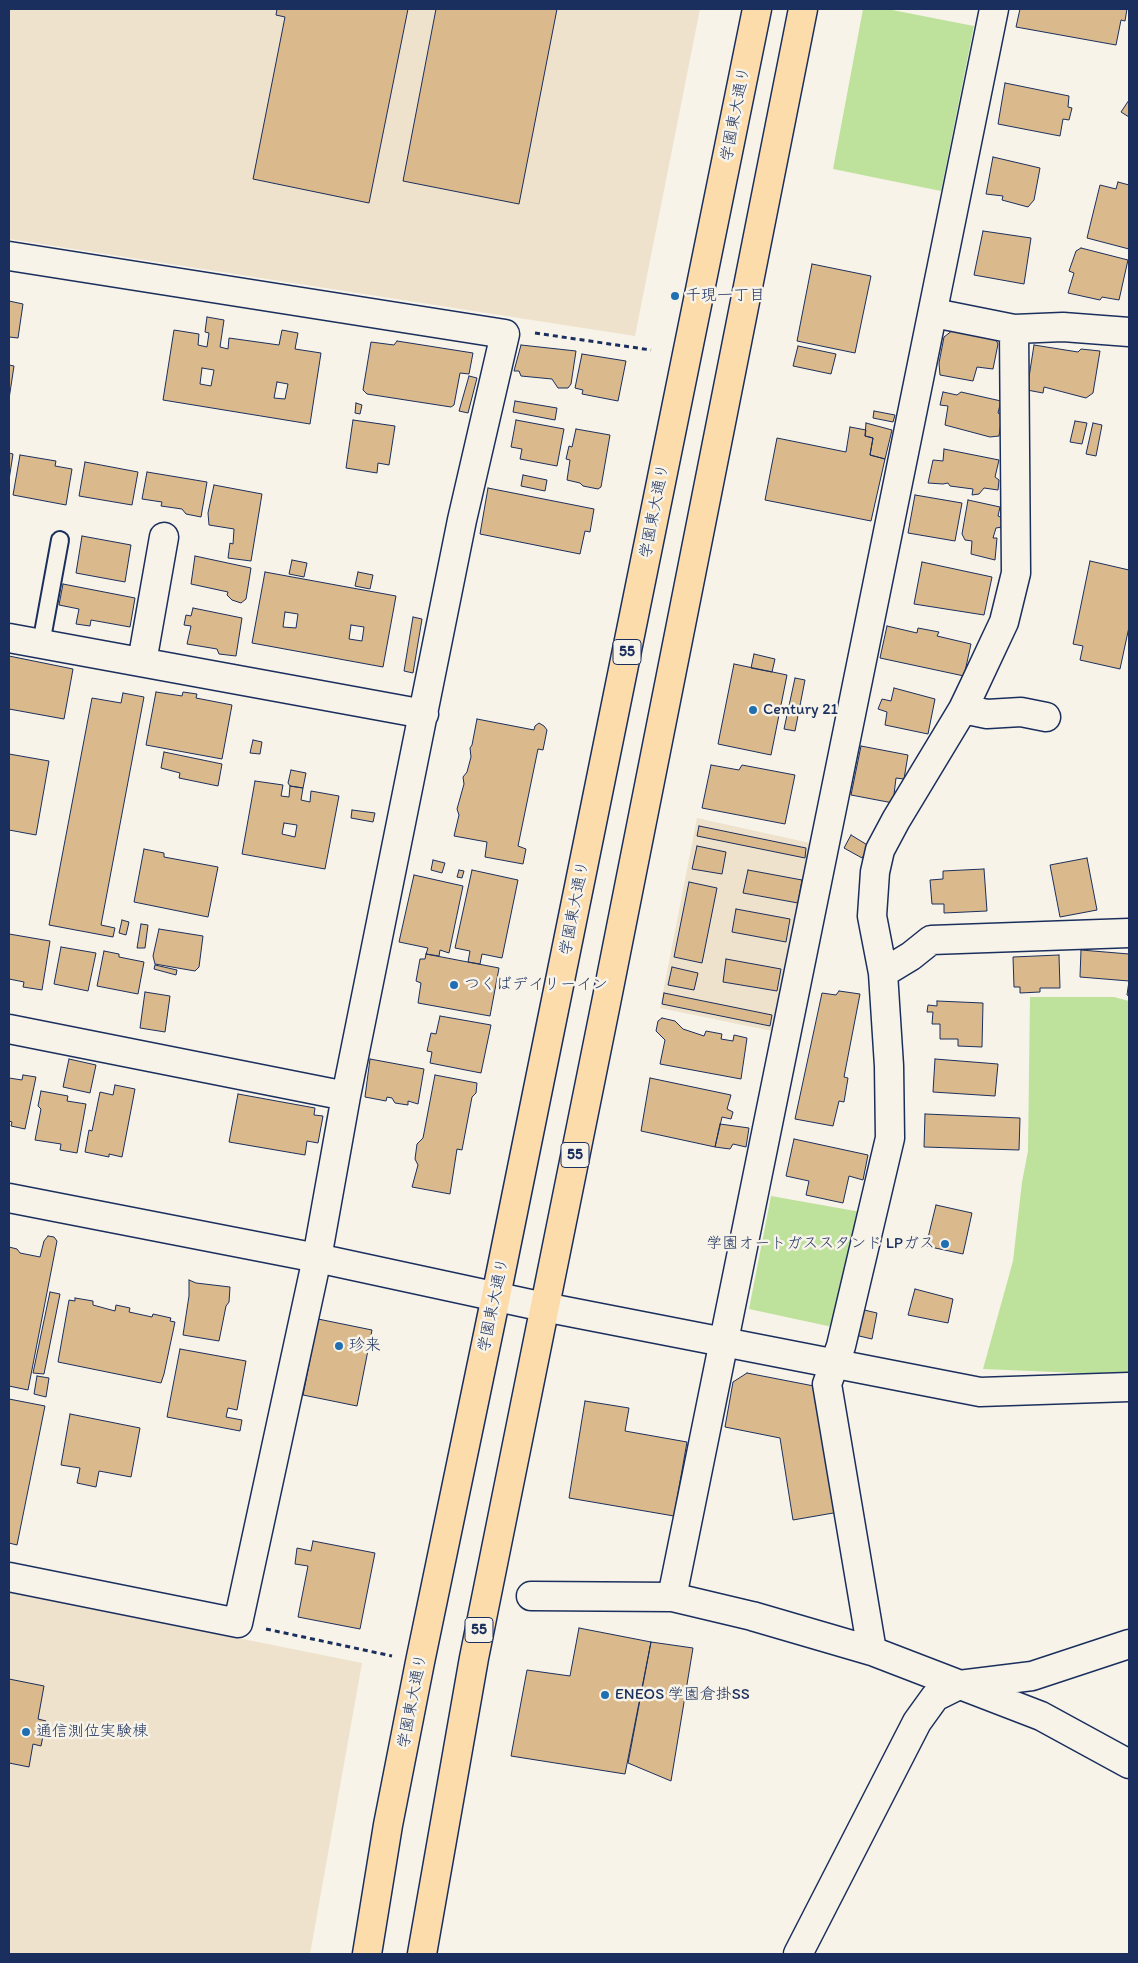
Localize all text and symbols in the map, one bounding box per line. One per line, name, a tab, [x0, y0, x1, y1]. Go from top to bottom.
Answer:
street label: 学園東大通り	[717, 65, 755, 163]
place label: 千現一丁目	[685, 286, 765, 306]
marker: 千現一丁目	[669, 290, 681, 302]
street label: 学園東大通り	[636, 462, 674, 560]
road number: 55	[613, 640, 641, 664]
place label: Century 21	[763, 700, 838, 720]
marker: Century 21	[747, 704, 759, 716]
street label: 学園東大通り	[556, 859, 594, 957]
place label: つくばデイリーイン	[464, 975, 608, 995]
marker: つくばデイリーイン	[448, 979, 460, 991]
road number: 55	[561, 1142, 589, 1168]
place label: 学園オートガススタンド LPガス	[706, 1234, 935, 1254]
marker: 学園オートガススタンド LPガス	[939, 1238, 951, 1250]
street label: 学園東大通り	[475, 1256, 513, 1354]
place label: 珍来	[349, 1336, 381, 1356]
marker: 珍来	[333, 1340, 345, 1352]
road number: 55	[465, 1618, 493, 1642]
street label: 学園東大通り	[394, 1652, 432, 1750]
place label: ENEOS 学園倉掛SS	[615, 1685, 750, 1705]
marker: ENEOS 学園倉掛SS	[599, 1689, 611, 1701]
place label: 通信測位実験棟	[36, 1722, 148, 1742]
marker: 通信測位実験棟	[20, 1726, 32, 1738]

